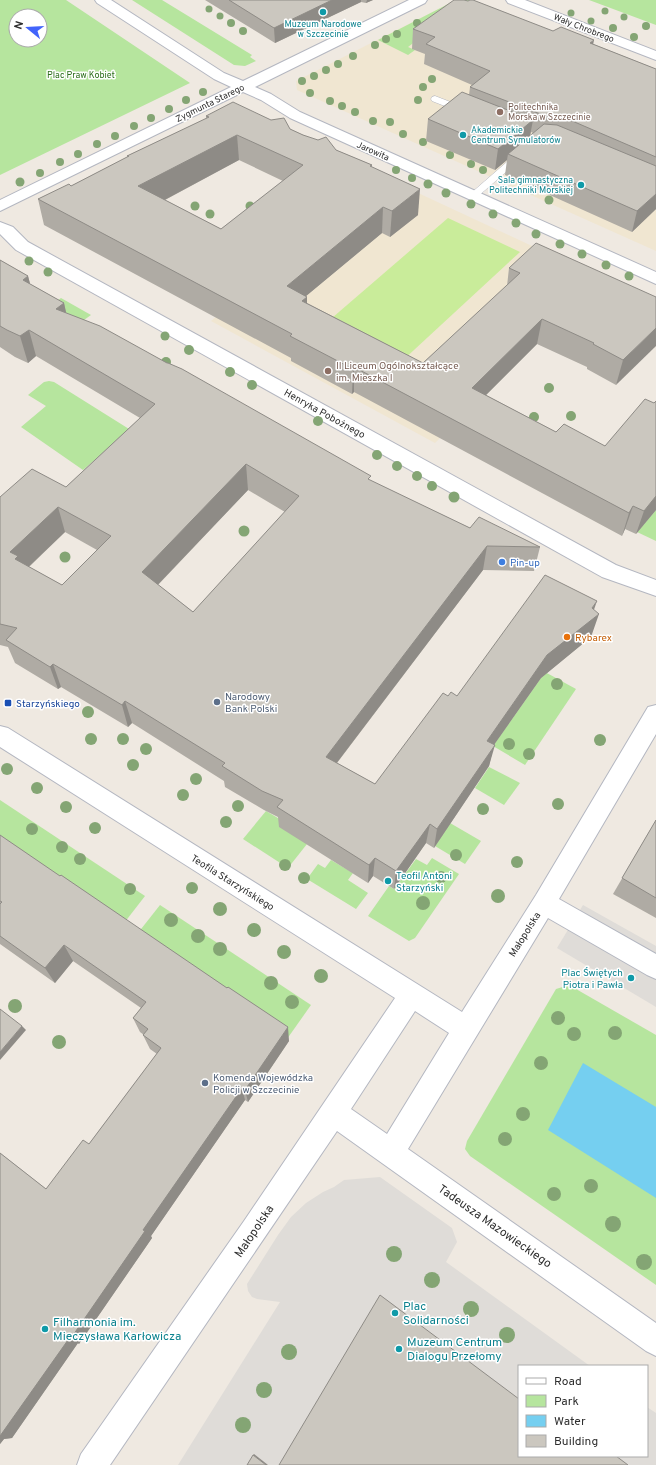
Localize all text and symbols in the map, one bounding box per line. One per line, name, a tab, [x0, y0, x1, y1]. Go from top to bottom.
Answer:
marker: Muzeum Narodowe w Szczecinie	[318, 7, 328, 17]
north arrow	[8, 8, 48, 48]
street label: Wały Chrobrego	[552, 12, 616, 45]
text: N	[12, 19, 27, 31]
place label: Muzeum Narodowe w Szczecinie	[284, 19, 362, 40]
park label: Plac Praw Kobiet	[47, 70, 115, 81]
street label: Zygmunta Starego	[174, 82, 246, 125]
place label: Politechnika Morska w Szczecinie	[508, 102, 591, 123]
marker: Politechnika Morska w Szczecinie	[495, 107, 505, 117]
place label: Akademickie Centrum Symulatorów	[471, 125, 561, 146]
marker: Akademickie Centrum Symulatorów	[458, 130, 468, 140]
street label: Jarowita	[355, 139, 391, 164]
place label: Sala gimnastyczna Politechniki Morskiej	[489, 175, 573, 196]
marker: Sala gimnastyczna Politechniki Morskiej	[576, 180, 586, 190]
place label: II Liceum Ogólnokształcące im. Mieszka I	[336, 360, 459, 385]
marker: II Liceum Ogólnokształcące im. Mieszka I	[323, 366, 333, 376]
street label: Henryka Pobożnego	[281, 387, 368, 442]
marker: Pin-up	[497, 557, 507, 567]
place label: Pin-up	[510, 557, 540, 570]
marker: Rybarex	[562, 632, 572, 642]
place label: Rybarex	[575, 632, 612, 645]
place label: Narodowy Bank Polski	[225, 691, 277, 716]
marker: Narodowy Bank Polski	[212, 697, 222, 707]
marker: Starzyńskiego	[3, 698, 13, 708]
place label: Starzyńskiego	[16, 698, 80, 711]
street label: Teofila Starzyńskiego	[188, 852, 277, 914]
place label: Teofil Antoni Starzyński	[396, 870, 452, 895]
marker: Teofil Antoni Starzyński	[383, 876, 393, 886]
street label: Małopolska	[506, 910, 544, 960]
place label: Plac Świętych Piotra i Pawła	[561, 967, 623, 992]
marker: Plac Świętych Piotra i Pawła	[626, 973, 636, 983]
place label: Komenda Wojewódzka Policji w Szczecinie	[213, 1072, 313, 1097]
marker: Komenda Wojewódzka Policji w Szczecinie	[200, 1078, 210, 1088]
street label: Tadeusza Mazowieckiego	[434, 1181, 555, 1272]
street label: Małopolska	[231, 1202, 278, 1261]
place label: Plac Solidarności	[403, 1299, 469, 1329]
marker: Plac Solidarności	[390, 1308, 400, 1318]
place label: Filharmonia im. Mieczysława Karłowicza	[53, 1315, 181, 1345]
marker: Filharmonia im. Mieczysława Karłowicza	[40, 1324, 50, 1334]
place label: Muzeum Centrum Dialogu Przełomy	[407, 1335, 502, 1365]
marker: Muzeum Centrum Dialogu Przełomy	[394, 1344, 404, 1354]
legend	[518, 1365, 648, 1457]
text: Road	[554, 1374, 582, 1390]
text: Park	[554, 1394, 579, 1410]
text: Water	[554, 1414, 586, 1430]
text: Building	[554, 1434, 598, 1450]

